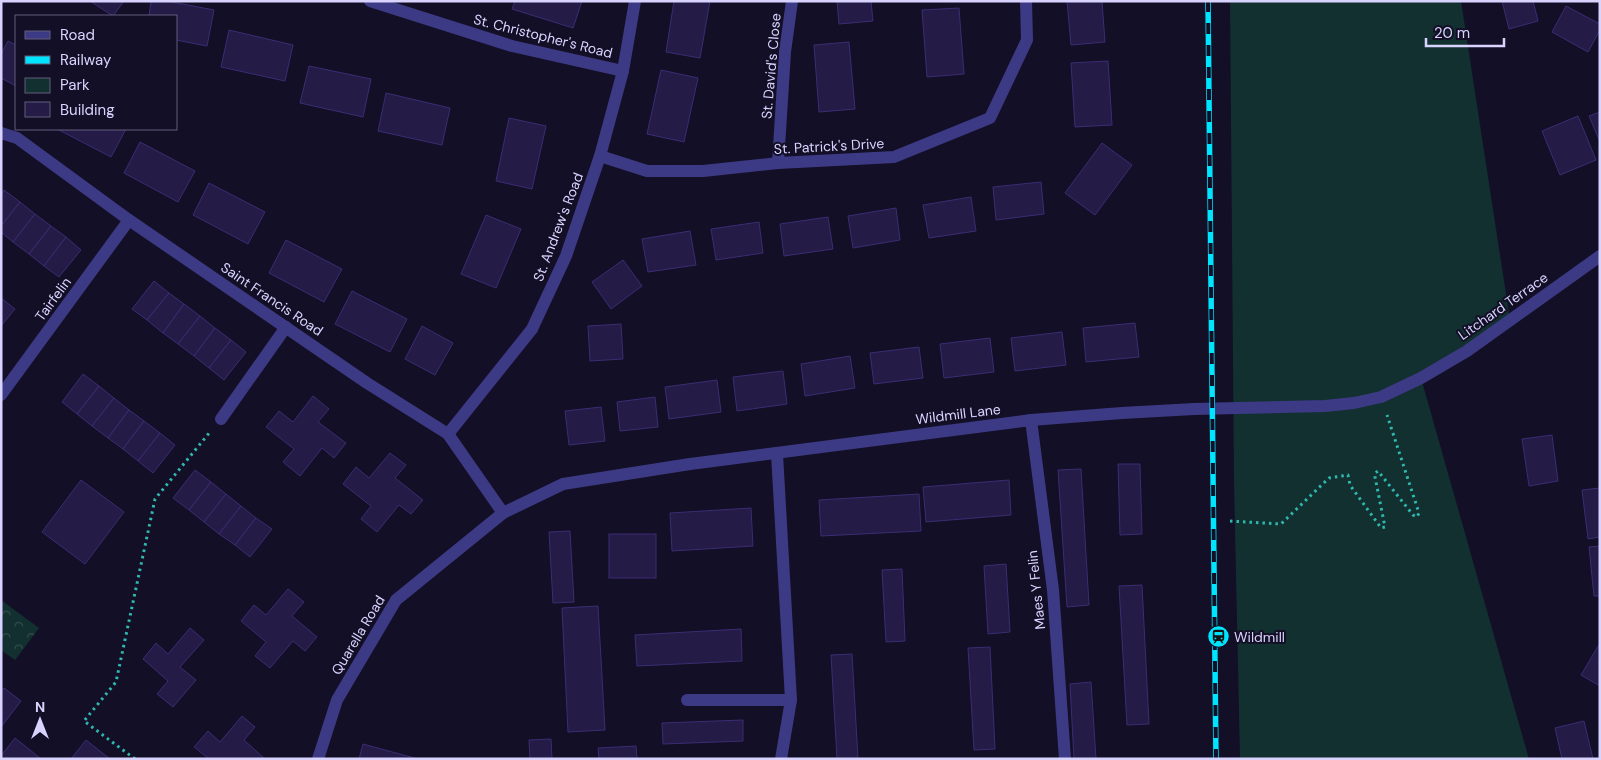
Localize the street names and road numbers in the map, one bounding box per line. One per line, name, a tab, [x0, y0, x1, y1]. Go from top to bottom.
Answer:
street label: St. Christopher's Road	[472, 10, 614, 62]
street label: St. David's Close	[757, 12, 785, 120]
street label: St. Patrick's Drive	[773, 134, 885, 158]
street label: St. Andrew's Road	[529, 170, 587, 284]
street label: Saint Francis Road	[217, 258, 327, 340]
street label: Litchard Terrace	[1455, 268, 1551, 344]
street label: Tairfelin	[31, 274, 75, 324]
street label: Wildmill Lane	[914, 400, 1002, 428]
street label: Maes Y Felin	[1023, 549, 1049, 631]
street label: Quarella Road	[327, 592, 389, 678]

